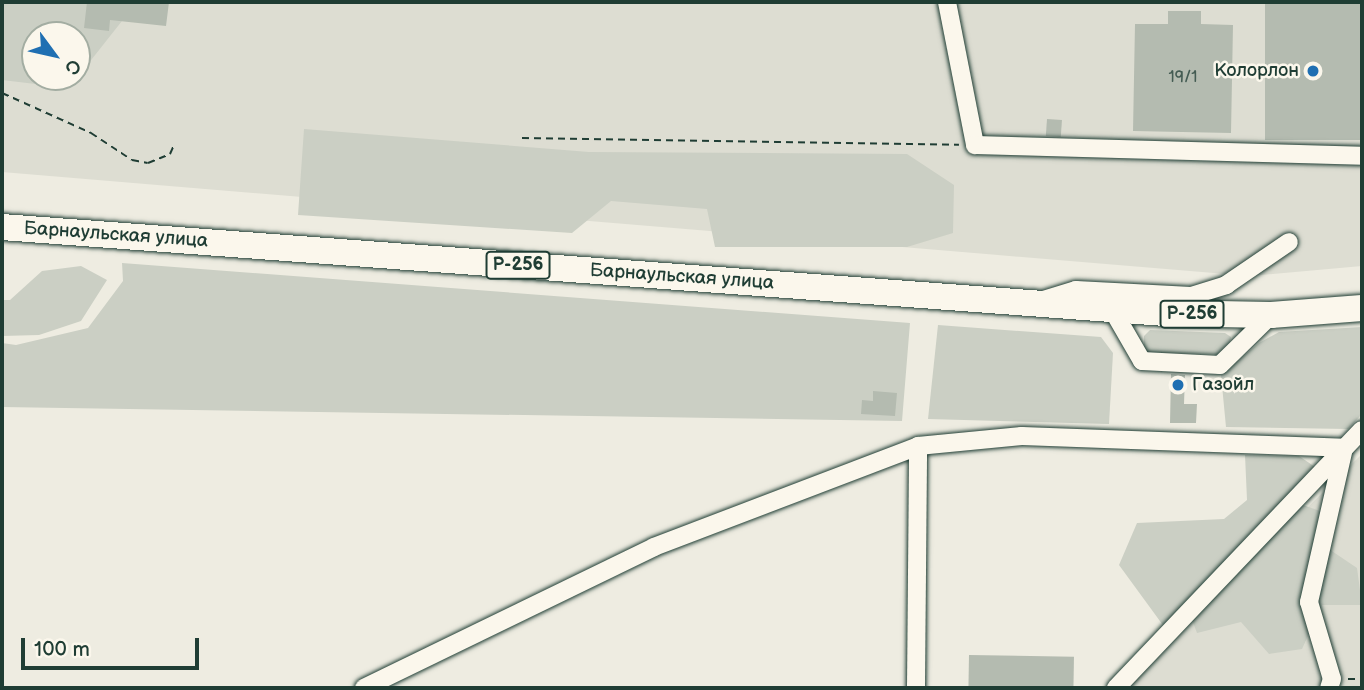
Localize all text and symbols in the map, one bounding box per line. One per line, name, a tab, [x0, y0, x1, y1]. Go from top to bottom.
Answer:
north arrow	[21, 21, 91, 91]
text: С	[59, 55, 86, 78]
place label: Колорлон	[1214, 60, 1299, 82]
marker: Колорлон	[1305, 63, 1321, 79]
house number: 19/1	[1169, 68, 1197, 88]
street label: Барнаульская улица	[23, 217, 209, 253]
road number: Р-256	[485, 250, 551, 279]
street label: Барнаульская улица	[589, 259, 775, 295]
road number: Р-256	[1159, 300, 1225, 328]
place label: Газойл	[1192, 374, 1254, 396]
marker: Газойл	[1170, 377, 1186, 393]
scale bar	[24, 624, 203, 668]
text: 100 m	[34, 637, 90, 662]

